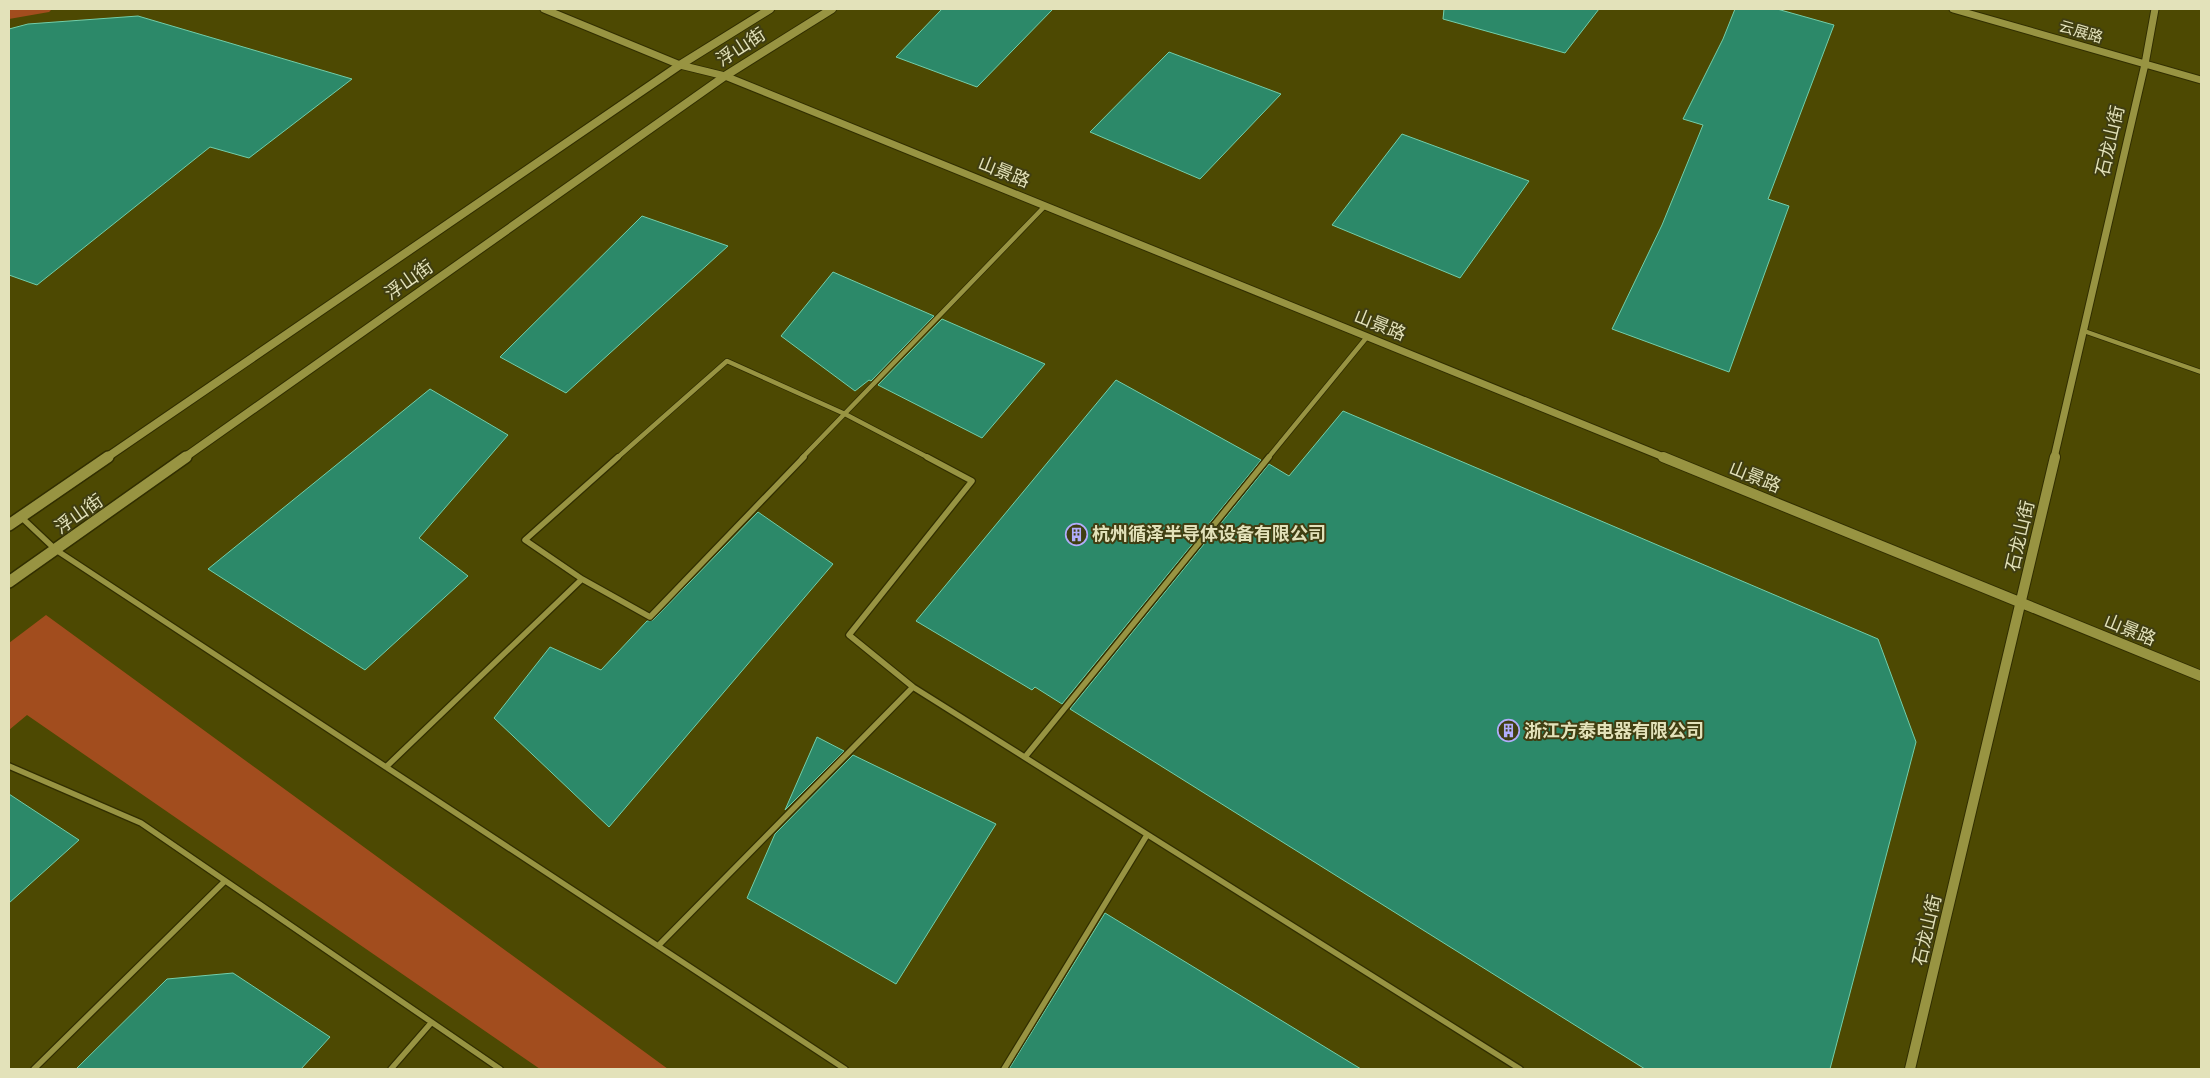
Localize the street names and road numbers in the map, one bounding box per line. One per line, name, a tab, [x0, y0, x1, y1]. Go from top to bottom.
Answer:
street label: 云展路	[2057, 17, 2105, 47]
street label: 浮山街	[712, 23, 770, 71]
street label: 石龙山街	[2091, 103, 2129, 179]
street label: 山景路	[975, 152, 1033, 192]
street label: 浮山街	[381, 256, 437, 304]
street label: 山景路	[1351, 305, 1409, 345]
street label: 山景路	[1726, 457, 1784, 497]
street label: 浮山街	[51, 490, 107, 538]
street label: 石龙山街	[2001, 498, 2039, 574]
street label: 山景路	[2101, 610, 2159, 650]
street label: 石龙山街	[1908, 892, 1946, 968]

